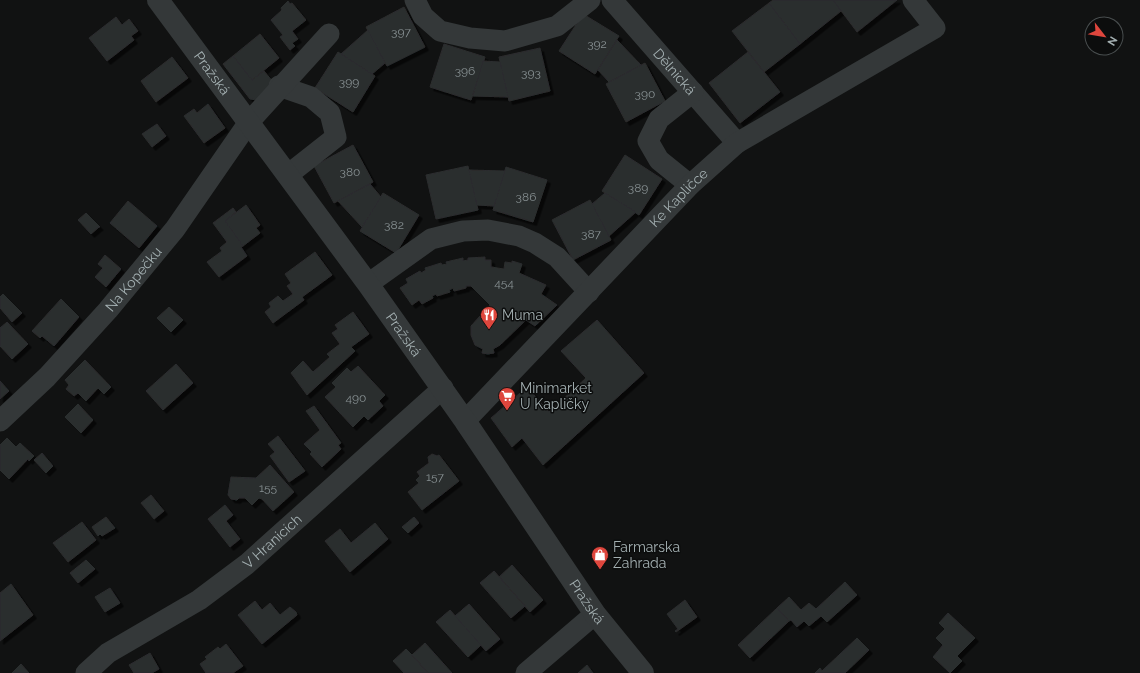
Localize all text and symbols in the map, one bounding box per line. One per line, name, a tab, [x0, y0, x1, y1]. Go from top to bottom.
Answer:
north arrow	[1084, 16, 1124, 56]
house number: 397	[391, 25, 411, 39]
text: N	[1104, 34, 1120, 48]
house number: 392	[587, 37, 607, 51]
street label: Dělnická	[650, 45, 699, 98]
street label: Pražská	[191, 48, 233, 98]
house number: 396	[455, 64, 475, 78]
house number: 393	[521, 66, 541, 80]
house number: 399	[339, 75, 359, 89]
house number: 390	[635, 87, 655, 101]
house number: 380	[340, 165, 360, 179]
street label: Ke Kapličce	[646, 165, 711, 230]
house number: 389	[628, 181, 648, 195]
house number: 386	[516, 190, 536, 204]
house number: 382	[384, 218, 404, 232]
house number: 387	[581, 227, 602, 241]
street label: Na Kopečku	[102, 244, 165, 315]
house number: 454	[494, 276, 514, 290]
restaurant icon: Muma	[479, 305, 499, 330]
place label: Muma	[502, 307, 543, 323]
street label: Pražská	[383, 309, 425, 359]
place label: Minimarket U Kapličky	[520, 380, 592, 412]
supermarket icon: Minimarket U Kapličky	[497, 386, 517, 411]
house number: 490	[346, 391, 366, 405]
house number: 157	[426, 470, 445, 484]
house number: 155	[259, 481, 278, 495]
street label: V Hranicích	[240, 511, 305, 572]
place label: Farmarska Zahrada	[613, 539, 680, 571]
shop icon: Farmarska Zahrada	[590, 545, 610, 570]
street label: Pražská	[566, 577, 608, 627]

